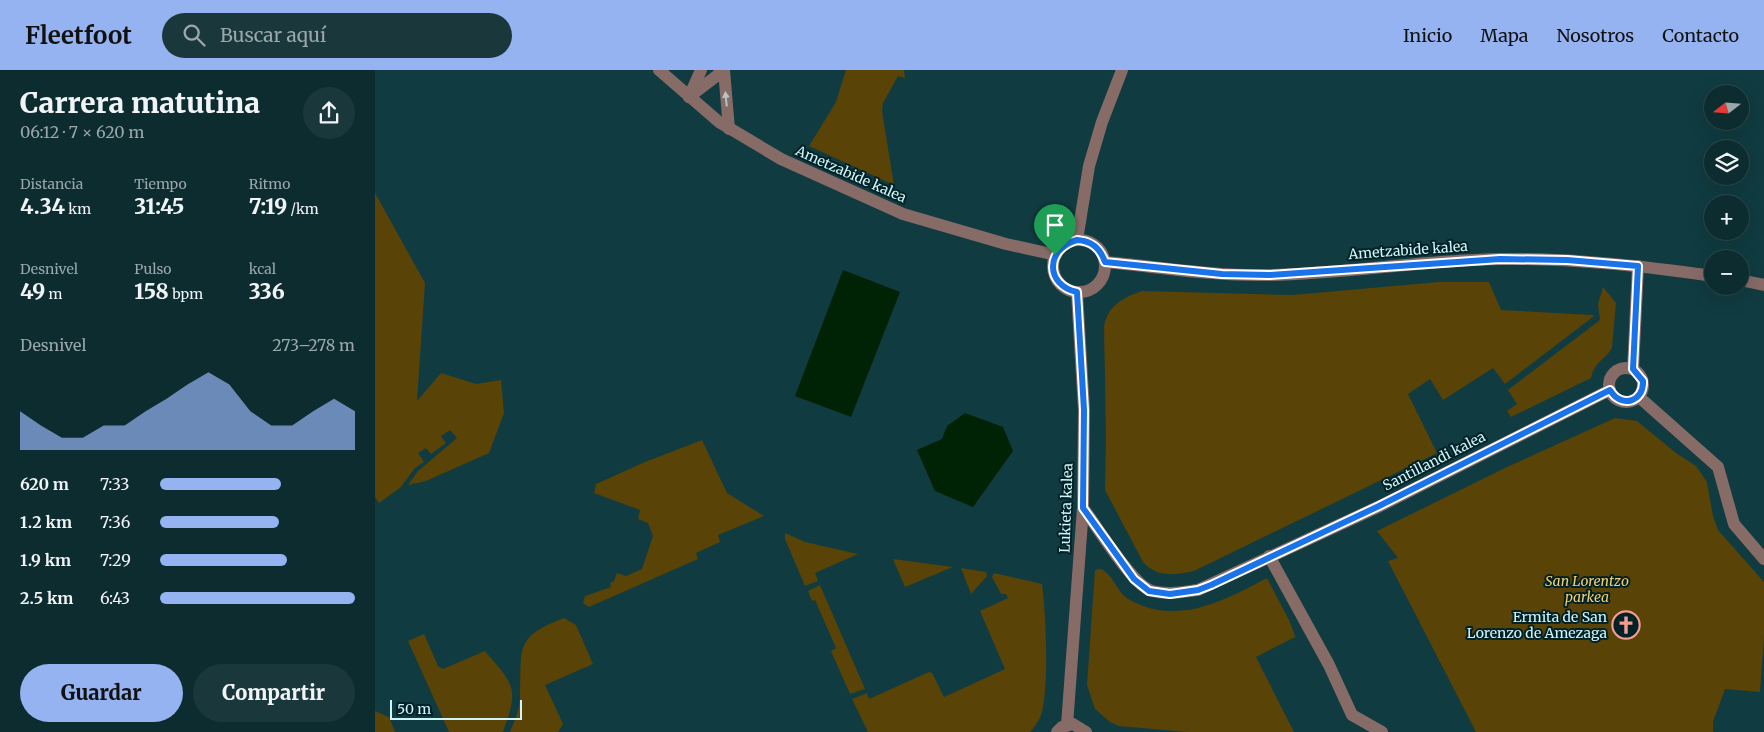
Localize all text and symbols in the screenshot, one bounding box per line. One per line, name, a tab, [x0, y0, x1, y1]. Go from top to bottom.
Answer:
search box	[162, 13, 512, 58]
text: Fleetfoot	[25, 20, 132, 51]
icon: search	[180, 21, 208, 49]
text: Buscar aquí	[220, 23, 326, 47]
text: Inicio	[1403, 24, 1452, 47]
text: Mapa	[1480, 24, 1529, 47]
text: Nosotros	[1557, 24, 1634, 47]
text: Contacto	[1662, 24, 1739, 47]
text: Carrera matutina	[20, 85, 260, 121]
north arrow	[1704, 85, 1749, 130]
map controls	[1704, 85, 1749, 295]
button: share	[303, 87, 355, 139]
one-way arrow	[722, 91, 730, 107]
text: 06:12 · 7 × 620 m	[20, 122, 144, 142]
button: layers	[1704, 140, 1749, 185]
street label: Ametzabide kalea	[792, 141, 910, 207]
text: Distancia	[20, 175, 83, 193]
text: Tiempo	[134, 175, 187, 193]
text: Ritmo	[249, 175, 290, 193]
text: 4.34	[20, 193, 65, 220]
text: 31:45	[134, 193, 184, 220]
text: 7:19	[249, 193, 287, 220]
button: +	[1704, 195, 1749, 240]
text: km	[65, 200, 91, 218]
text: /km	[287, 200, 319, 218]
pin	[1034, 204, 1076, 255]
icon: arrive	[1041, 211, 1069, 239]
street label: Ametzabide kalea	[1347, 237, 1469, 263]
button: −	[1704, 250, 1749, 295]
text: Desnivel	[20, 260, 78, 278]
text: Pulso	[134, 260, 172, 278]
text: kcal	[249, 260, 276, 278]
text: 49	[20, 278, 45, 305]
text: 158	[134, 278, 169, 305]
text: 336	[249, 278, 285, 305]
text: m	[45, 285, 62, 303]
text: bpm	[169, 285, 203, 303]
text: Desnivel	[20, 335, 86, 355]
text: 273–278 m	[272, 335, 355, 355]
street label: Santillandi kalea	[1380, 427, 1489, 495]
street label: Lukieta kalea	[1055, 462, 1077, 553]
text: 620 m	[20, 474, 69, 494]
text: 7:33	[100, 474, 129, 494]
text: 1.2 km	[20, 512, 72, 532]
text: 7:36	[100, 512, 130, 532]
text: 1.9 km	[20, 550, 71, 570]
text: 7:29	[100, 550, 131, 570]
park label: San Lorentzo parkea	[1545, 572, 1629, 606]
text: 2.5 km	[20, 588, 73, 608]
text: 6:43	[100, 588, 130, 608]
place label: Ermita de San Lorenzo de Amezaga	[1467, 608, 1607, 642]
church icon: Ermita de San Lorenzo de Amezaga	[1611, 610, 1641, 640]
button: Guardar	[20, 664, 183, 722]
button: Compartir	[193, 664, 355, 722]
scale bar	[390, 697, 523, 720]
text: 50 m	[397, 700, 431, 718]

